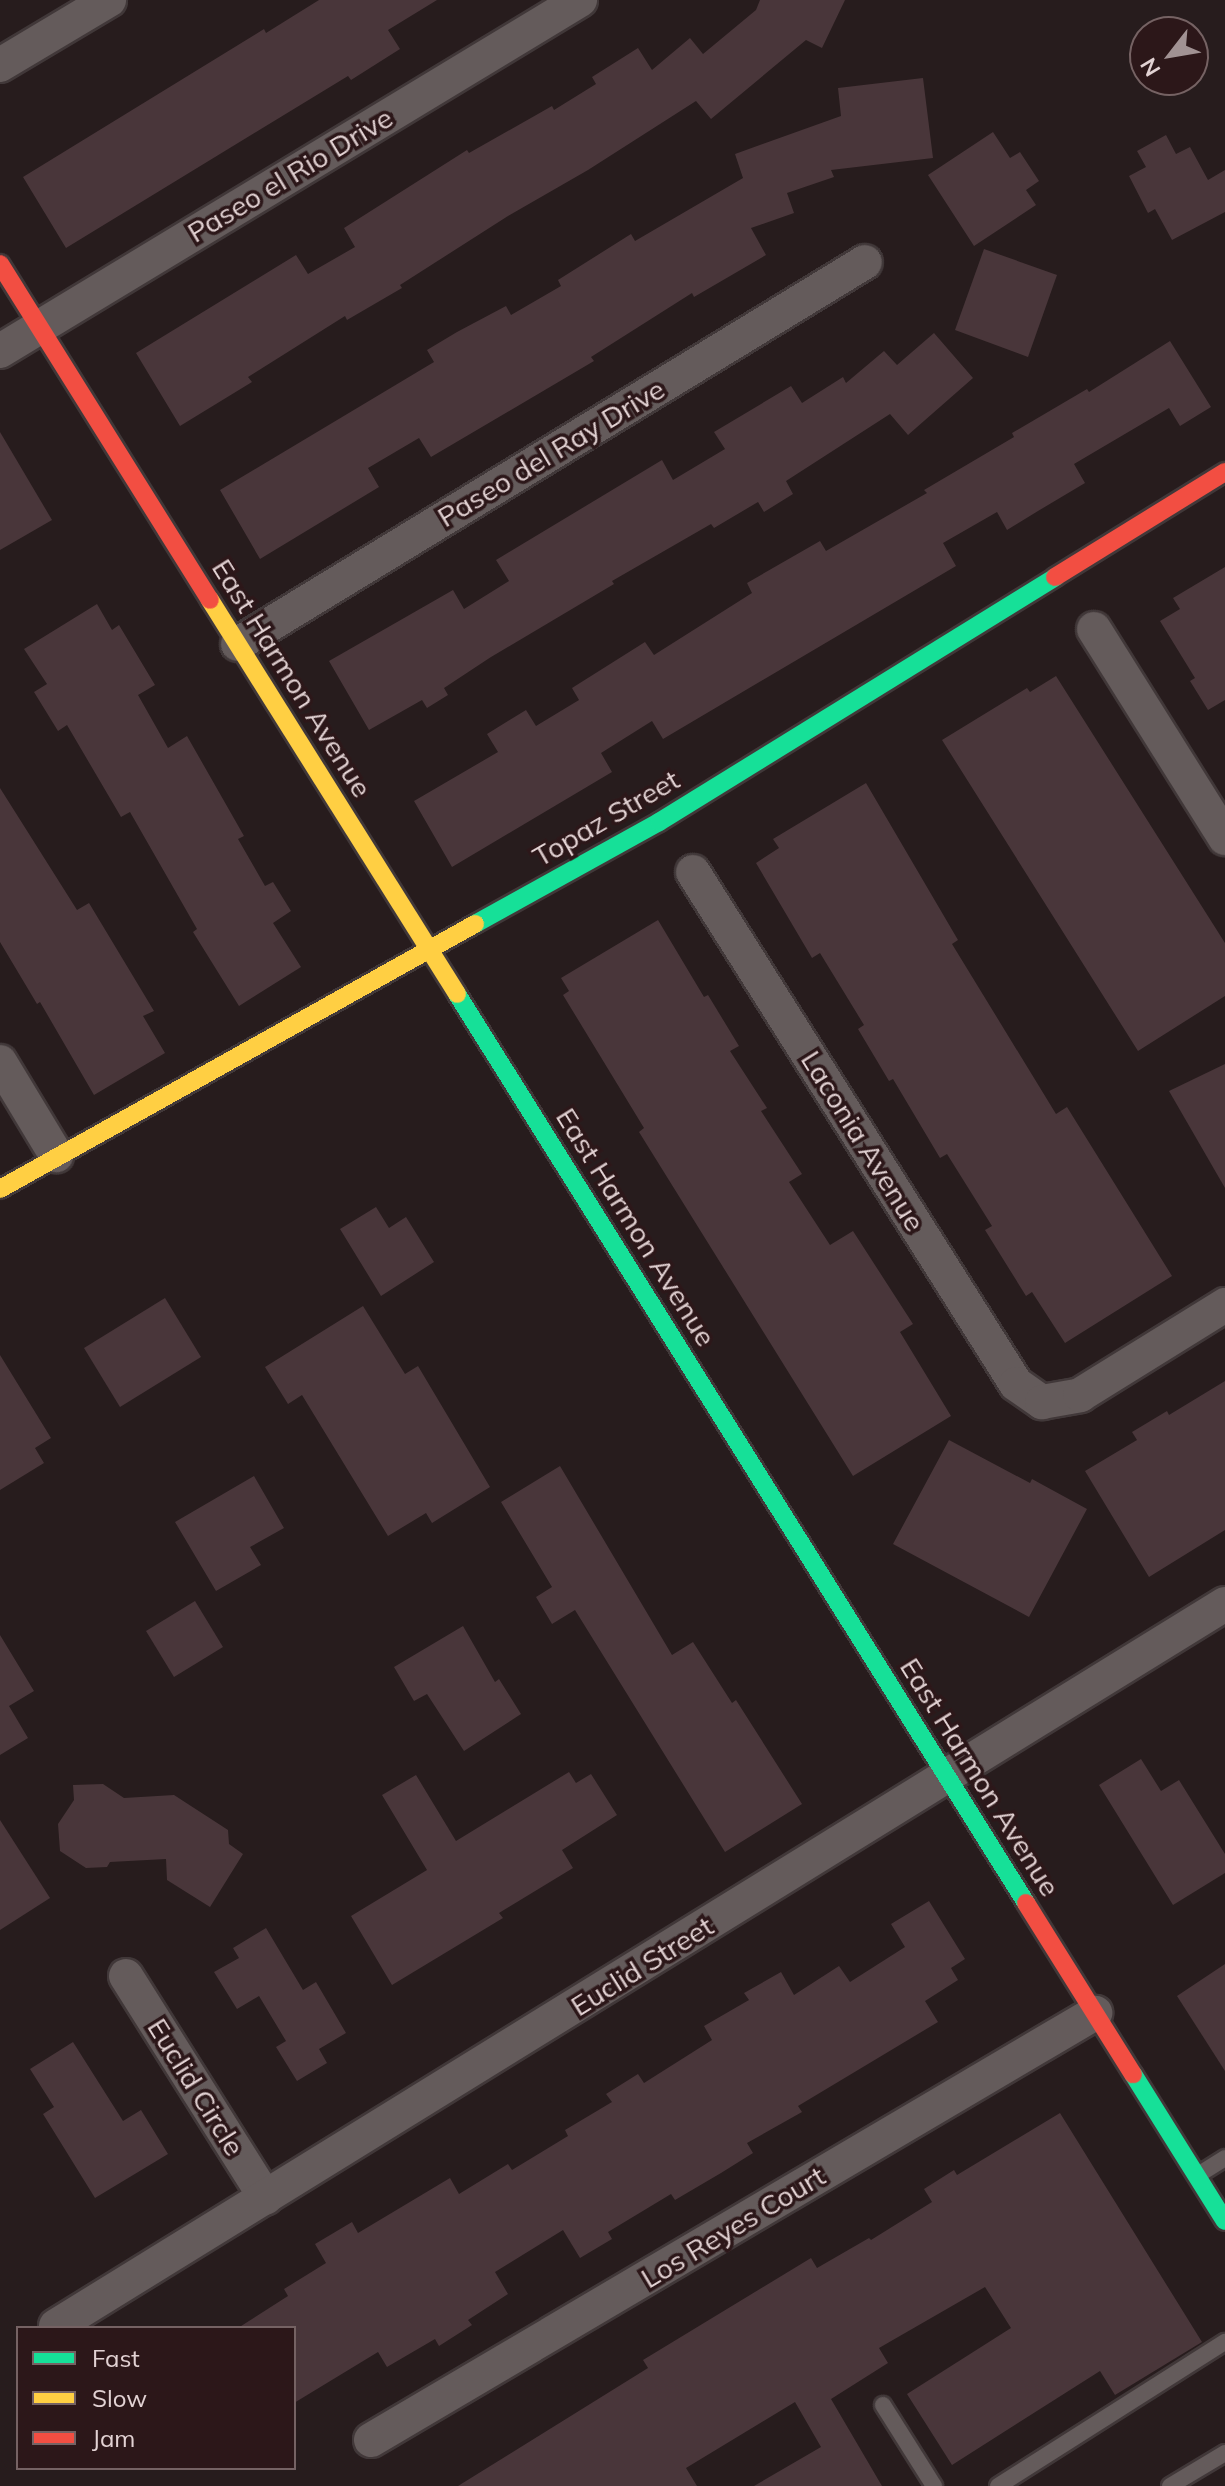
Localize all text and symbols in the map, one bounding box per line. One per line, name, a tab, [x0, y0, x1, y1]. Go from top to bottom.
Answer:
north arrow	[1129, 16, 1209, 96]
text: N	[1134, 53, 1166, 82]
street label: Paseo el Rio Drive	[182, 101, 398, 249]
street label: Paseo del Ray Drive	[432, 372, 670, 534]
street label: East Harmon Avenue	[205, 553, 379, 803]
street label: Topaz Street	[527, 763, 685, 873]
street label: Laconia Avenue	[794, 1045, 932, 1237]
street label: East Harmon Avenue	[549, 1102, 723, 1352]
street label: East Harmon Avenue	[893, 1652, 1067, 1902]
street label: Euclid Street	[565, 1909, 719, 2023]
street label: Euclid Circle	[141, 2012, 251, 2162]
street label: Los Reyes Court	[635, 2159, 831, 2295]
legend	[16, 2326, 296, 2470]
text: Fast	[92, 2343, 140, 2373]
text: Slow	[92, 2383, 147, 2413]
text: Jam	[92, 2423, 135, 2453]

